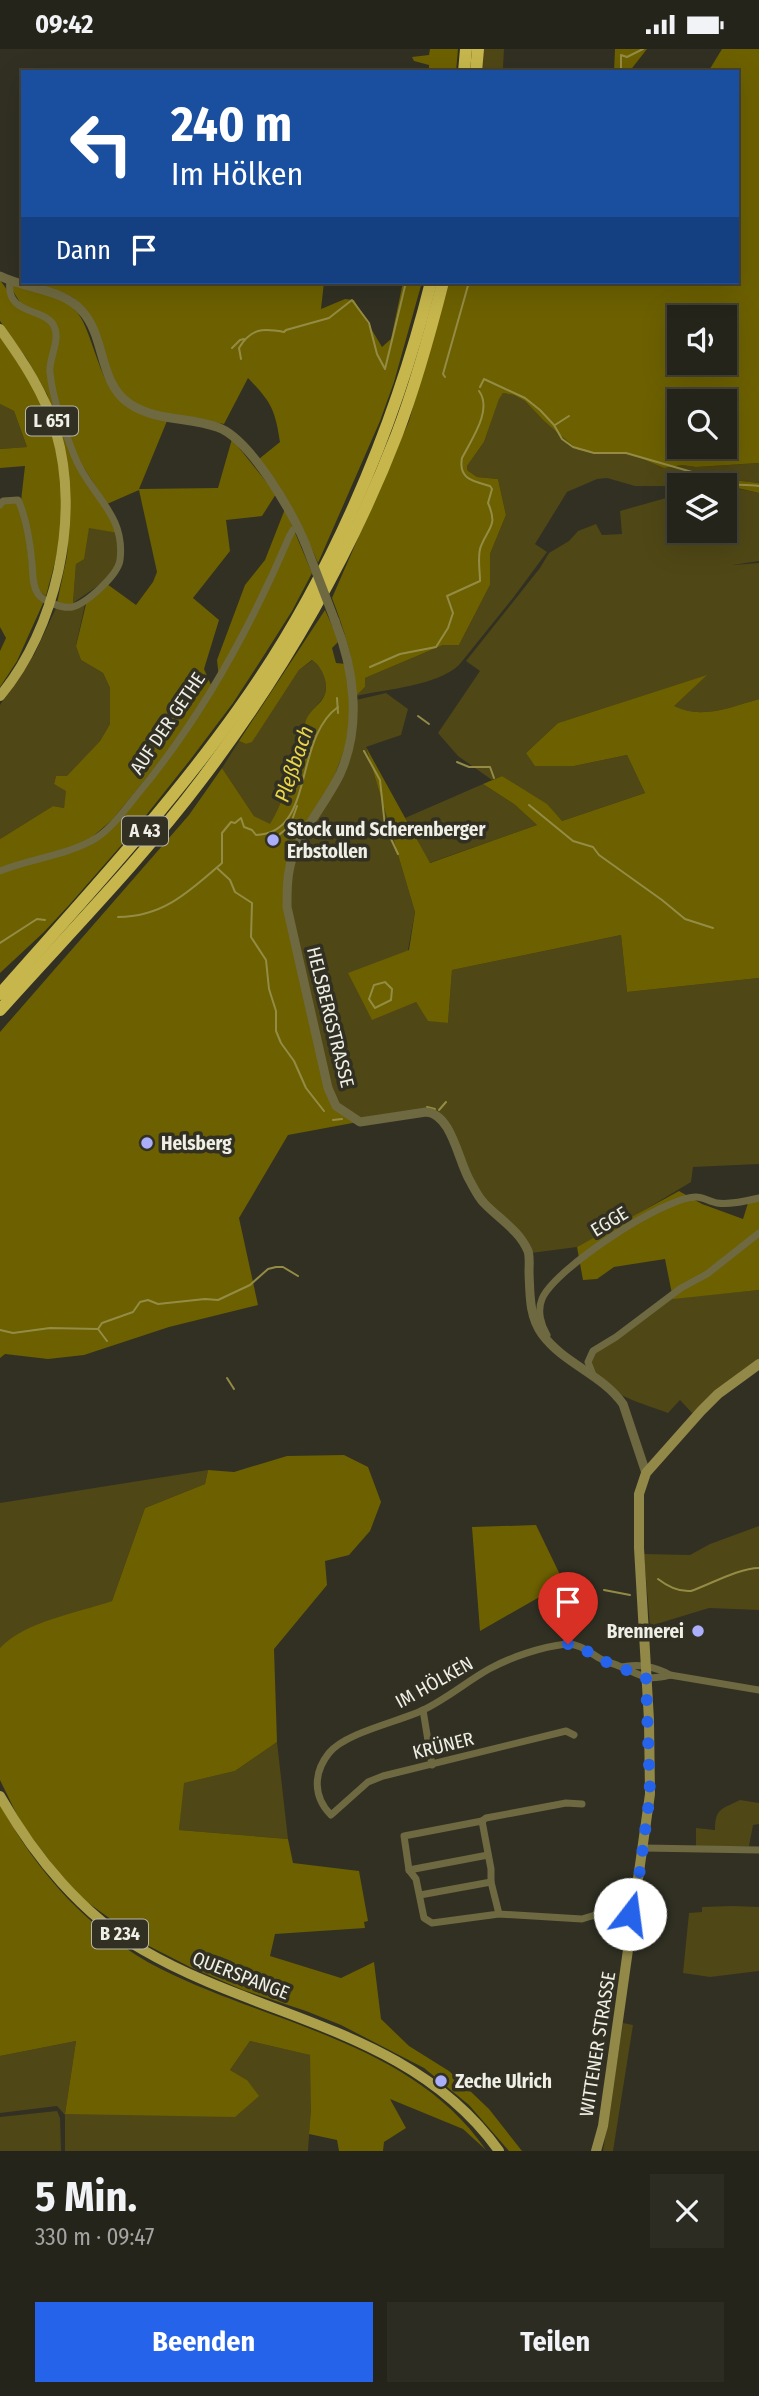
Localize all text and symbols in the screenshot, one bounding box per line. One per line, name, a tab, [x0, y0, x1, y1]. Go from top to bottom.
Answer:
text: 09:42	[35, 9, 93, 40]
text: 240 m	[171, 95, 292, 154]
icon: left	[56, 98, 147, 189]
text: Im Hölken	[171, 155, 303, 193]
icon: arrive	[125, 231, 163, 269]
text: Dann	[56, 235, 111, 266]
map controls	[667, 305, 737, 543]
button: sound	[667, 305, 737, 375]
button: search	[667, 389, 737, 459]
road number: L 651	[26, 407, 78, 435]
button: layers	[667, 473, 737, 543]
street label: AUF DER GETHE	[125, 668, 210, 778]
water label: Pleßbach	[269, 722, 319, 806]
road number: A 43	[122, 817, 168, 845]
place label: Stock und Scherenberger Erbstollen	[287, 818, 487, 863]
marker: Stock und Scherenberger Erbstollen	[265, 832, 281, 848]
street label: HELSBERGSTRASSE	[302, 944, 359, 1090]
place label: Helsberg	[161, 1132, 232, 1155]
marker: Helsberg	[139, 1135, 155, 1151]
street label: EGGE	[586, 1201, 632, 1241]
pin	[538, 1572, 598, 1644]
icon: arrive	[549, 1583, 587, 1621]
place label: Brennerei	[607, 1620, 684, 1643]
marker: Brennerei	[690, 1623, 706, 1639]
street label: IM HÖLKEN	[391, 1652, 477, 1713]
street label: KRÜNER	[410, 1727, 476, 1764]
position arrow	[593, 1877, 667, 1951]
road number: B 234	[92, 1919, 148, 1948]
street label: QUERSPANGE	[189, 1946, 293, 2004]
street label: WITTENER STRASSE	[575, 1970, 620, 2118]
place label: Zeche Ulrich	[455, 2070, 552, 2093]
marker: Zeche Ulrich	[433, 2073, 449, 2089]
text: 5 Min.	[35, 2172, 137, 2222]
button: close	[650, 2174, 724, 2248]
text: 330 m · 09:47	[35, 2223, 154, 2251]
button: Beenden	[35, 2302, 373, 2382]
button: Teilen	[387, 2302, 724, 2382]

